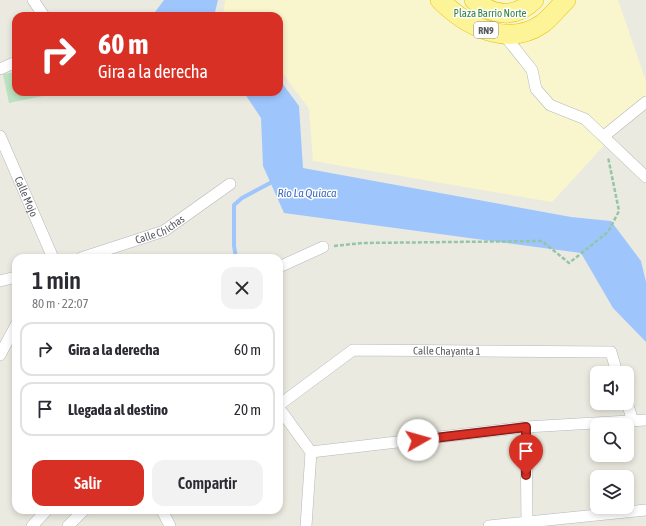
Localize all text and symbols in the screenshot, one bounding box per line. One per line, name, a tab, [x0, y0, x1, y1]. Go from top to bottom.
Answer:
park label: Plaza Barrio Norte	[454, 7, 526, 19]
road number: RN9	[474, 22, 498, 38]
icon: right	[32, 28, 84, 80]
text: 60 m	[98, 28, 148, 60]
text: Gira a la derecha	[98, 61, 208, 82]
street label: Calle Mojo	[12, 175, 40, 218]
water label: Río La Quiaca	[277, 186, 337, 200]
street label: Calle Chichas	[134, 212, 187, 246]
text: 1 min	[32, 267, 81, 294]
button: close	[221, 267, 263, 309]
text: 80 m · 22:07	[32, 296, 89, 311]
icon: right	[34, 338, 56, 360]
text: Gira a la derecha	[68, 341, 159, 358]
text: 60 m	[234, 341, 261, 358]
street label: Calle Chayanta 1	[413, 344, 481, 357]
map controls	[590, 366, 634, 514]
button: sound	[590, 366, 634, 410]
icon: arrive	[34, 398, 56, 420]
text: Llegada al destino	[68, 401, 168, 418]
text: 20 m	[234, 401, 261, 418]
button: search	[590, 418, 634, 462]
position arrow	[397, 419, 439, 461]
pin	[509, 434, 543, 475]
icon: arrive	[515, 440, 537, 462]
button: Salir	[32, 460, 144, 506]
button: Compartir	[152, 460, 263, 506]
button: layers	[590, 470, 634, 514]

